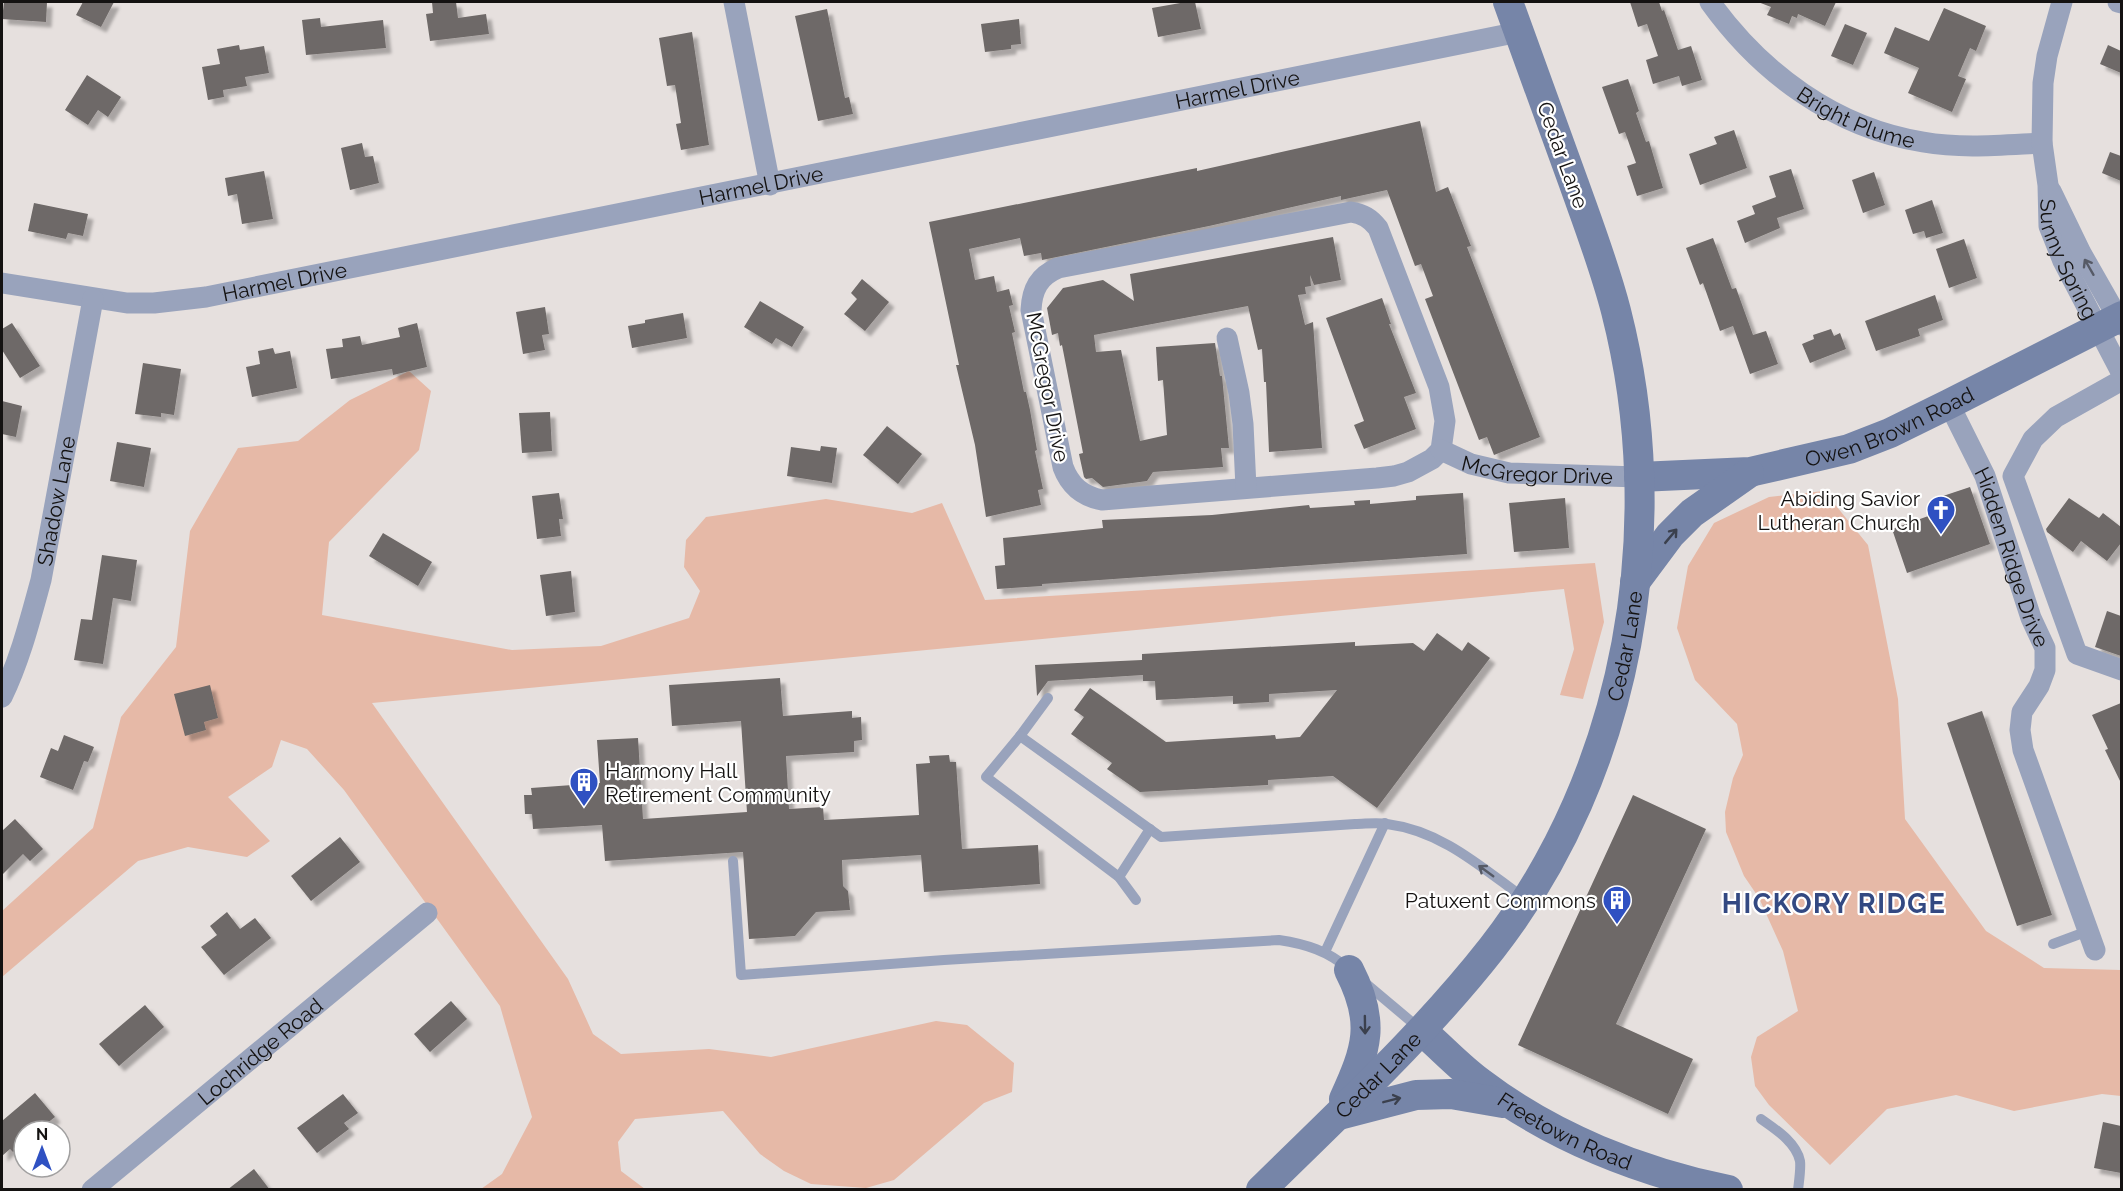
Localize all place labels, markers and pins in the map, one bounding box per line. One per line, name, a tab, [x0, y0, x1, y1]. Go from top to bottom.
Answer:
place label: Abiding Savior Lutheran Church	[1757, 486, 1921, 535]
church icon: Abiding Savior Lutheran Church	[1925, 494, 1957, 536]
place label: Harmony Hall Retirement Community	[605, 758, 831, 807]
building icon: Harmony Hall Retirement Community	[568, 766, 600, 808]
building icon: Patuxent Commons	[1601, 884, 1633, 926]
place label: Patuxent Commons	[1405, 888, 1596, 913]

